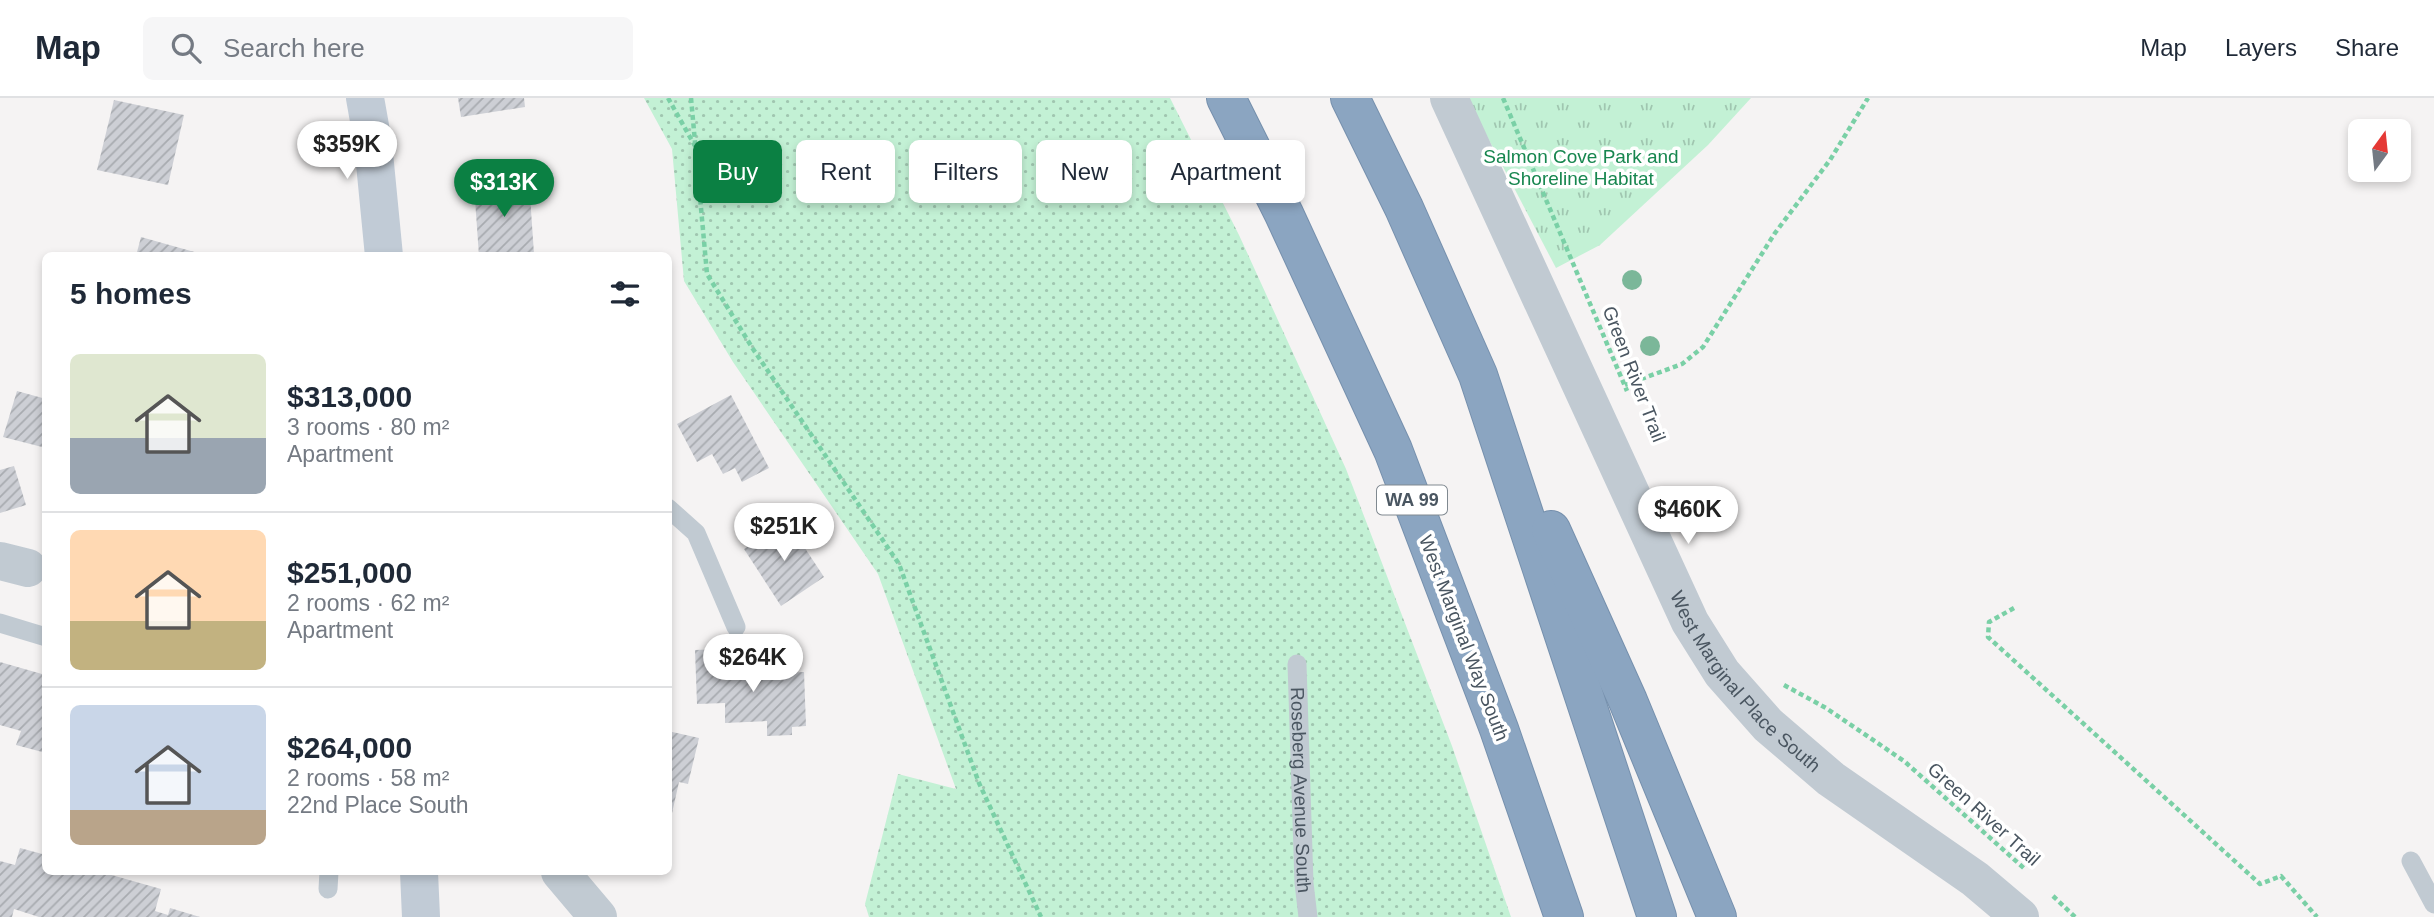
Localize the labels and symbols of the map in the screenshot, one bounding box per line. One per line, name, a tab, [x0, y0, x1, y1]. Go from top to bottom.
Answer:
north arrow	[2348, 119, 2412, 182]
pin: $359K	[298, 122, 396, 181]
park label: Salmon Cove Park and Shoreline Habitat	[1483, 146, 1679, 189]
pin: $313K	[455, 159, 553, 219]
street label: Green River Trail	[1598, 303, 1670, 445]
road number: WA 99	[1377, 486, 1447, 514]
pin: $460K	[1639, 486, 1737, 546]
pin: $251K	[735, 504, 833, 563]
street label: West Marginal Way South	[1415, 532, 1513, 744]
street label: West Marginal Place South	[1667, 587, 1825, 776]
pin: $264K	[704, 634, 802, 694]
street label: Roseberg Avenue South	[1287, 687, 1316, 894]
street label: Green River Trail	[1924, 758, 2044, 870]

